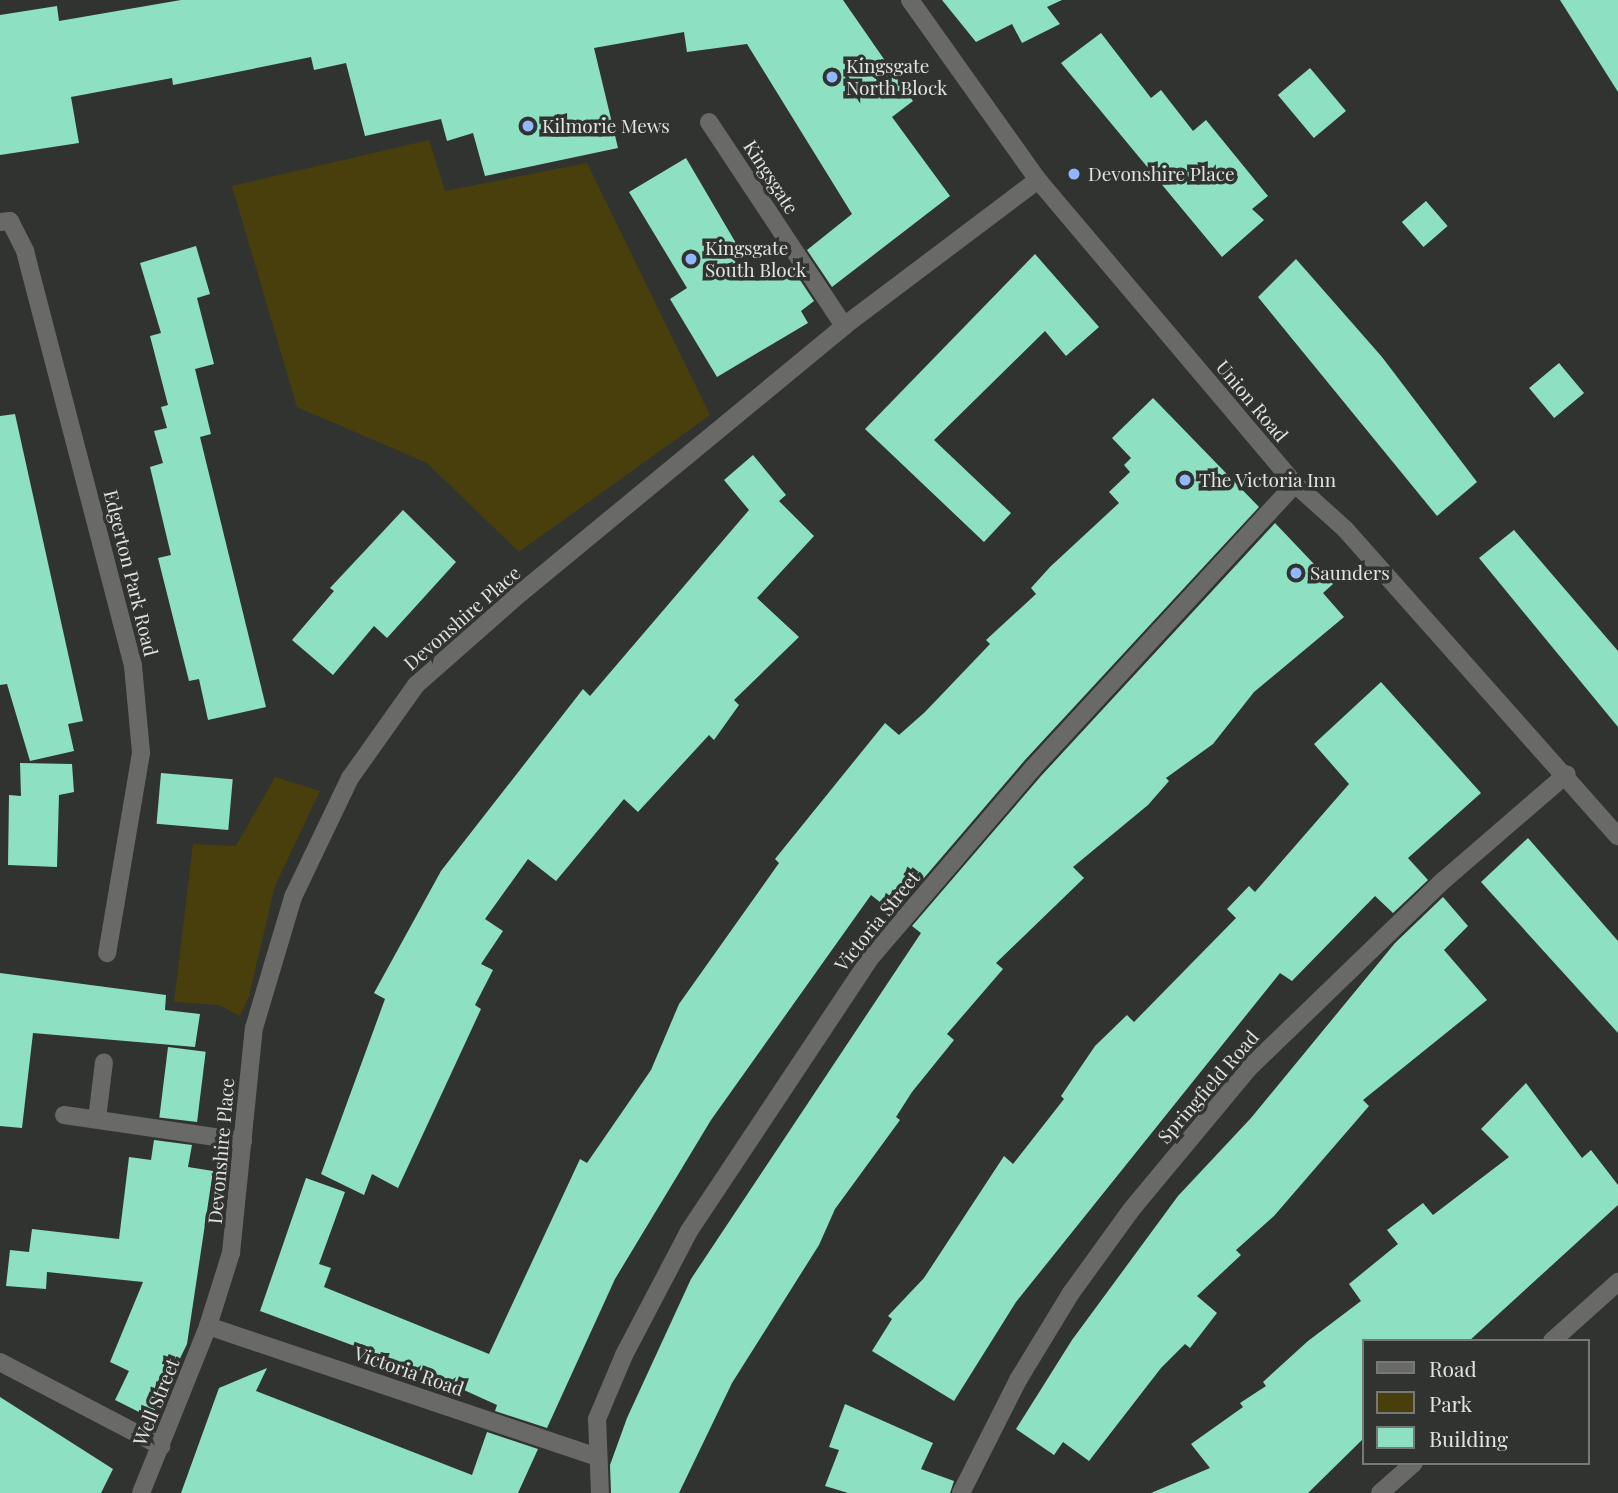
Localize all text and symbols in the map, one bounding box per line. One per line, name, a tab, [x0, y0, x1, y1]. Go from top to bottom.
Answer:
place label: Kingsgate North Block	[846, 55, 948, 99]
marker: Kingsgate North Block	[824, 69, 840, 85]
place label: Kilmorie Mews	[542, 115, 670, 137]
marker: Kilmorie Mews	[520, 118, 536, 134]
street label: Kingsgate	[739, 136, 803, 218]
place label: Devonshire Place	[1088, 163, 1234, 185]
marker: Devonshire Place	[1066, 166, 1082, 182]
place label: Kingsgate South Block	[705, 237, 806, 281]
marker: Kingsgate South Block	[683, 251, 699, 267]
street label: Union Road	[1211, 356, 1293, 446]
place label: The Victoria Inn	[1199, 469, 1337, 491]
marker: The Victoria Inn	[1177, 472, 1193, 488]
street label: Edgerton Park Road	[99, 487, 163, 659]
street label: Devonshire Place	[399, 561, 525, 675]
place label: Saunders	[1310, 562, 1390, 584]
marker: Saunders	[1288, 565, 1304, 581]
street label: Victoria Street	[830, 866, 924, 976]
street label: Springfield Road	[1153, 1026, 1263, 1148]
street label: Devonshire Place	[203, 1077, 239, 1225]
legend	[1362, 1339, 1590, 1465]
street label: Victoria Road	[351, 1342, 467, 1400]
text: Road	[1429, 1354, 1477, 1382]
street label: Well Street	[128, 1355, 184, 1449]
text: Park	[1429, 1389, 1472, 1417]
text: Building	[1429, 1424, 1508, 1452]

